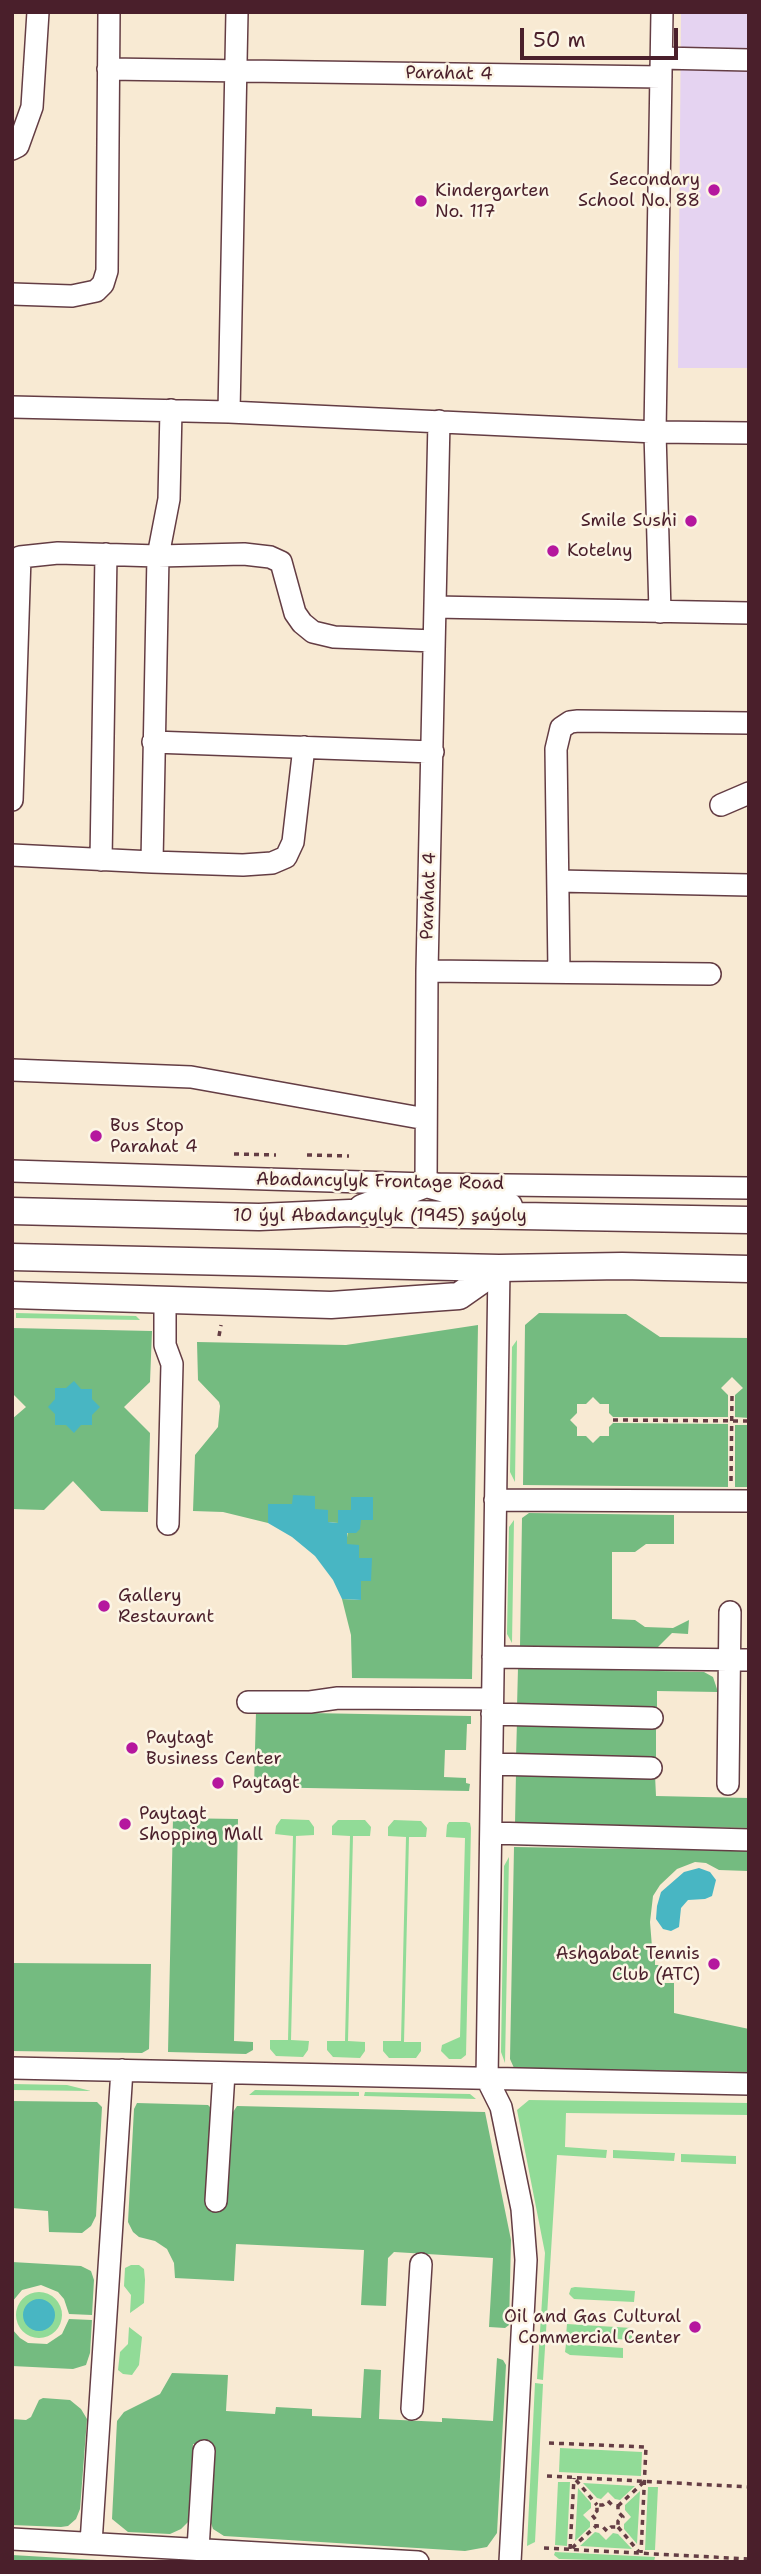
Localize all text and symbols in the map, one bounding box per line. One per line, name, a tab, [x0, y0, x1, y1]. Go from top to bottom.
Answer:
scale bar	[523, 14, 680, 58]
text: 50 m	[533, 26, 586, 54]
street label: Parahat 4	[405, 62, 493, 86]
place label: Secondary School No. 88	[578, 169, 700, 212]
place label: Kindergarten No. 117	[435, 180, 549, 222]
marker: Secondary School No. 88	[706, 182, 722, 198]
marker: Kindergarten No. 117	[413, 193, 429, 209]
place label: Smile Sushi	[581, 510, 677, 532]
marker: Smile Sushi	[683, 513, 699, 529]
place label: Kotelny	[567, 540, 633, 562]
marker: Kotelny	[545, 543, 561, 559]
street label: Parahat 4	[417, 852, 441, 940]
place label: Bus Stop Parahat 4	[110, 1115, 198, 1158]
marker: Bus Stop Parahat 4	[88, 1128, 104, 1144]
street label: Abadancylyk Frontage Road	[256, 1169, 504, 1195]
street label: 10 ýyl Abadançylyk (1945) şaýoly	[233, 1205, 527, 1227]
place label: Gallery Restaurant	[118, 1585, 214, 1628]
marker: Gallery Restaurant	[96, 1598, 112, 1614]
place label: Paytagt Business Center	[146, 1727, 282, 1770]
marker: Paytagt Business Center	[124, 1740, 140, 1756]
place label: Paytagt	[232, 1772, 300, 1794]
marker: Paytagt	[210, 1775, 226, 1791]
place label: Paytagt Shopping Mall	[139, 1803, 263, 1846]
marker: Paytagt Shopping Mall	[117, 1816, 133, 1832]
place label: Ashgabat Tennis Club (ATC)	[555, 1943, 700, 1986]
marker: Ashgabat Tennis Club (ATC)	[706, 1956, 722, 1972]
place label: Oil and Gas Cultural Commercial Center	[504, 2306, 681, 2348]
marker: Oil and Gas Cultural Commercial Center	[687, 2319, 703, 2335]

